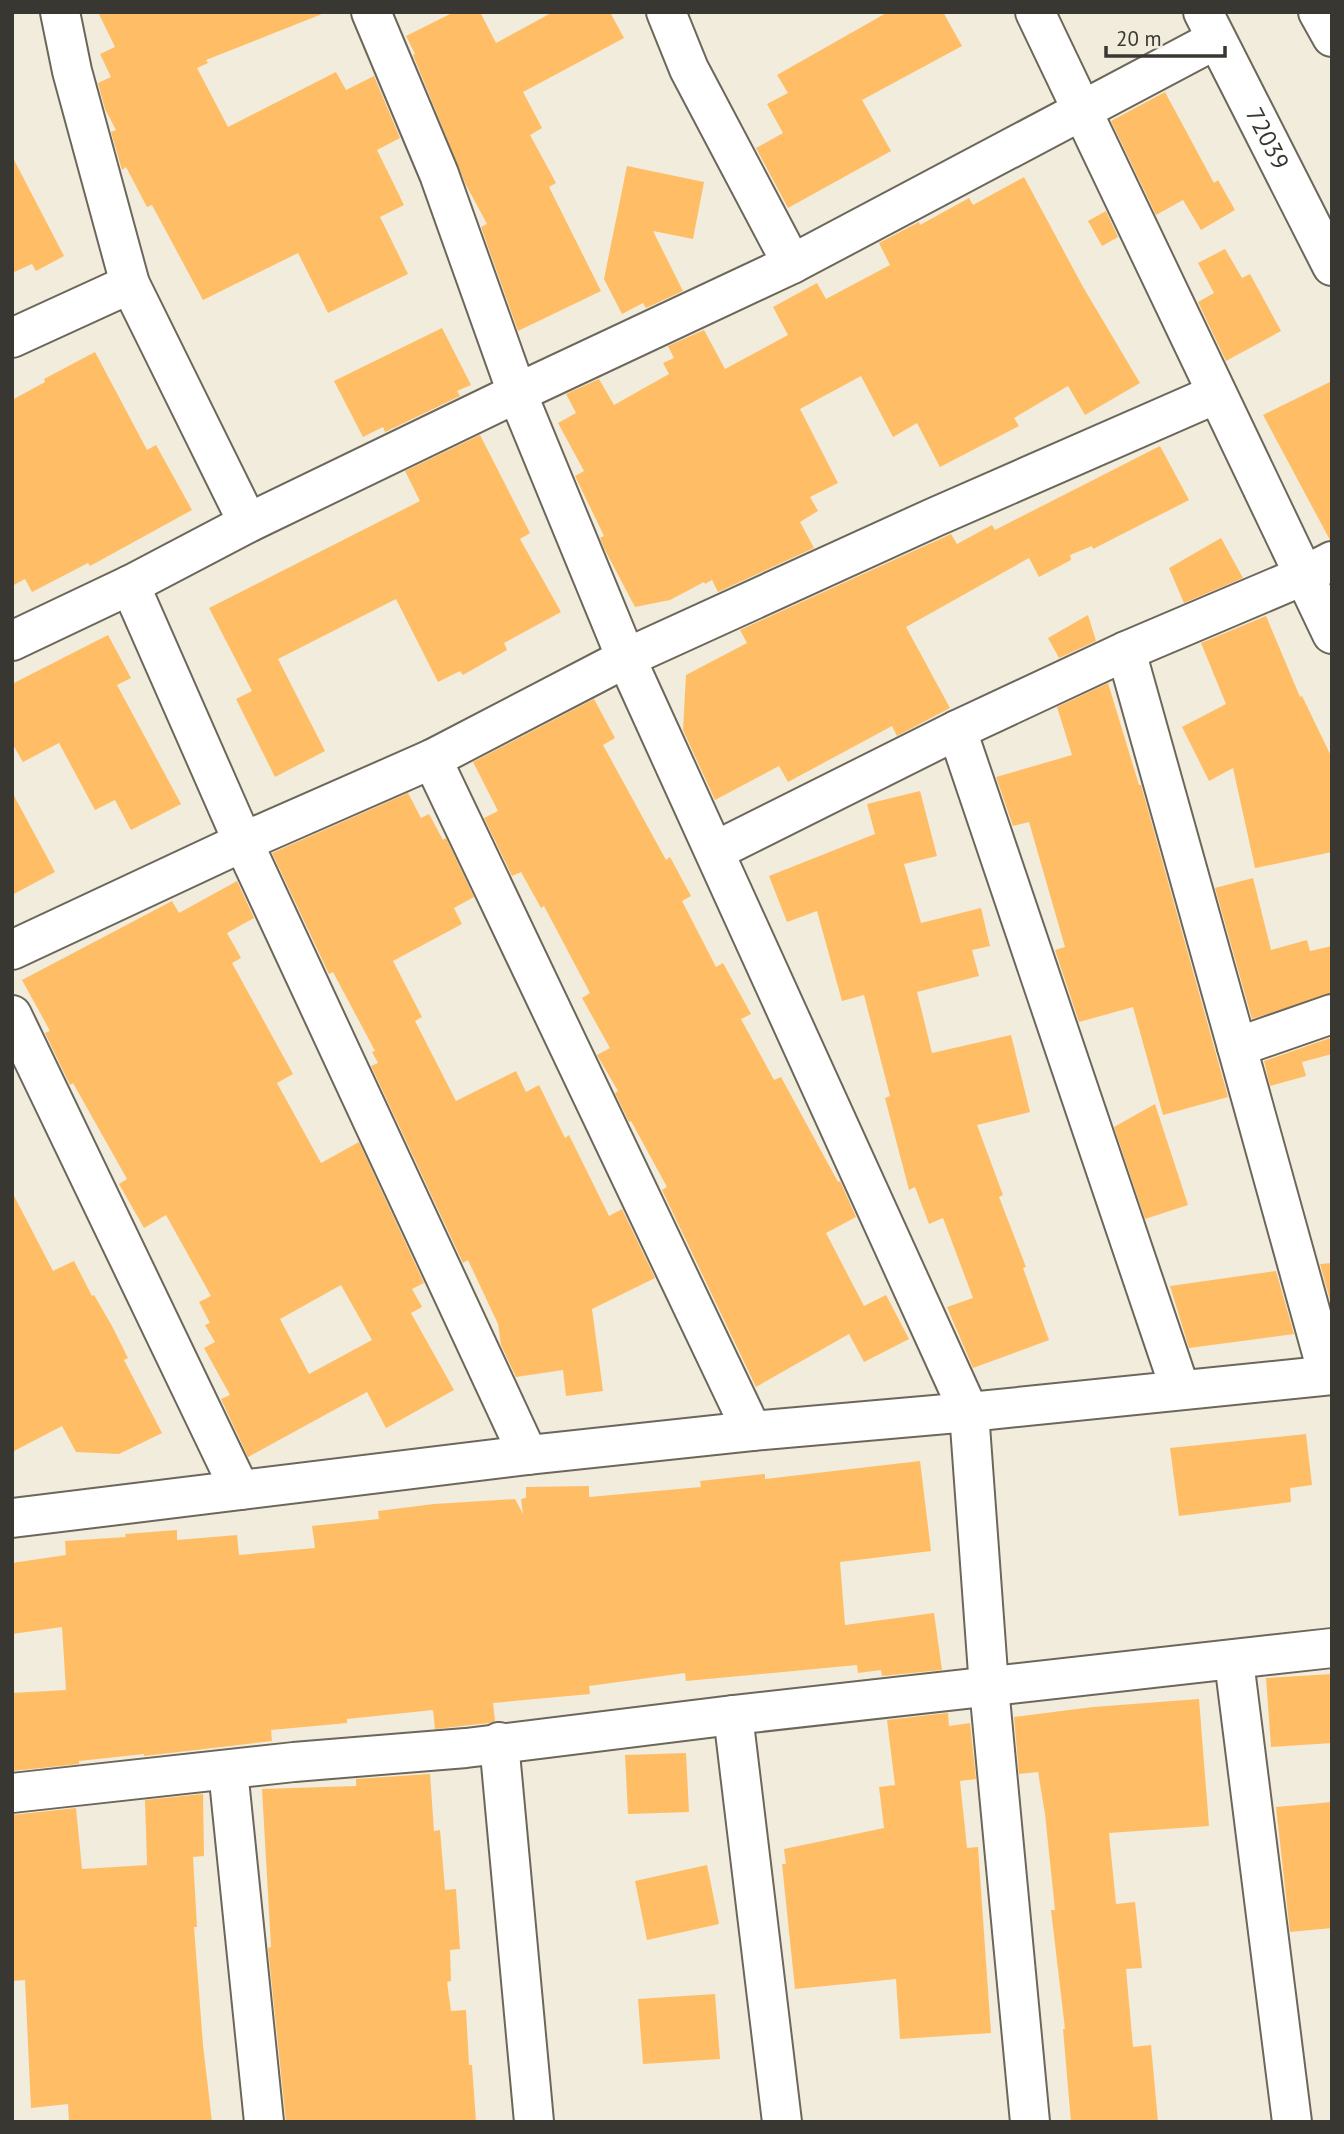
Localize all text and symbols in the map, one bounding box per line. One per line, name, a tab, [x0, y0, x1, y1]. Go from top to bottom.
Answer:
scale bar	[1106, 14, 1225, 58]
text: 20 m	[1116, 25, 1162, 52]
street label: 72039	[1239, 102, 1296, 175]

